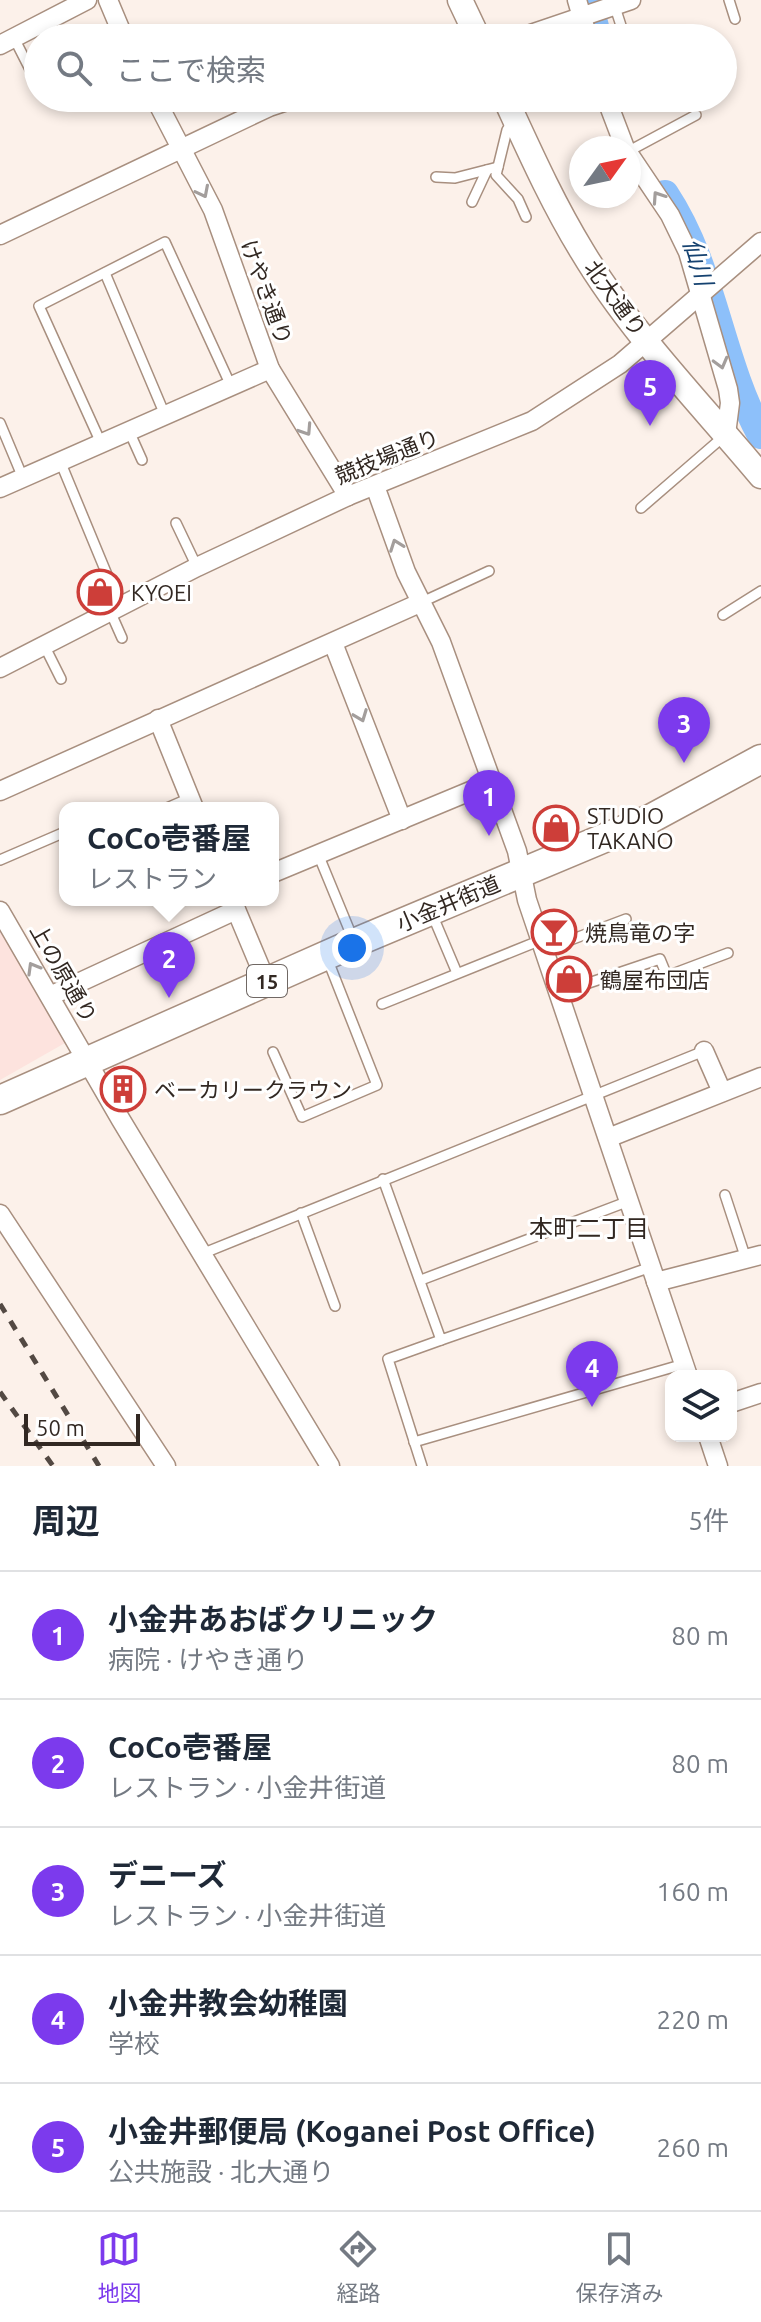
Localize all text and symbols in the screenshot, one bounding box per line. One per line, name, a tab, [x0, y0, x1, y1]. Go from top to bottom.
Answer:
search box	[24, 24, 737, 112]
icon: search	[52, 46, 96, 90]
text: ここで検索	[116, 53, 266, 87]
north arrow	[569, 136, 641, 208]
one-way arrow	[194, 184, 209, 199]
one-way arrow	[653, 192, 668, 206]
water label: 仙川	[678, 235, 719, 292]
street label: けやき通り	[236, 236, 298, 348]
street label: 北大通り	[580, 255, 652, 341]
one-way arrow	[711, 356, 728, 370]
pin: 5	[624, 360, 676, 426]
one-way arrow	[297, 421, 312, 436]
street label: 競技場通り	[331, 424, 443, 488]
one-way arrow	[390, 539, 406, 553]
shop icon: KYOEI	[76, 568, 124, 616]
place label: KYOEI	[131, 580, 192, 605]
pin: 3	[658, 697, 710, 763]
one-way arrow	[351, 708, 368, 722]
pin: 1	[463, 770, 515, 836]
popup	[59, 802, 279, 906]
place label: STUDIO TAKANO	[587, 803, 674, 853]
shop icon: STUDIO TAKANO	[532, 804, 580, 852]
text: CoCo壱番屋	[87, 821, 251, 855]
text: レストラン	[87, 864, 217, 893]
street label: 小金井街道	[392, 870, 504, 936]
bar icon: 焼鳥竜の字	[530, 908, 578, 956]
street label: 上の原通り	[26, 919, 102, 1027]
place label: 焼鳥竜の字	[585, 920, 695, 945]
your location	[332, 928, 372, 968]
pin: 2	[143, 932, 195, 998]
shop icon: 鶴屋布団店	[545, 955, 593, 1003]
one-way arrow	[27, 962, 43, 977]
road number: 15	[247, 965, 287, 997]
place label: 鶴屋布団店	[600, 967, 710, 992]
building icon: ベーカリークラウン	[99, 1065, 147, 1113]
place label: ベーカリークラウン	[154, 1077, 352, 1102]
district label: 本町二丁目	[529, 1215, 649, 1242]
pin: 4	[566, 1341, 618, 1407]
map controls	[665, 1370, 737, 1442]
button: layers	[665, 1370, 737, 1442]
scale bar	[24, 1410, 140, 1446]
text: 50 m	[36, 1415, 85, 1440]
text: 周辺	[32, 1501, 100, 1539]
text: 5件	[688, 1506, 729, 1535]
text: 小金井あおばクリニック	[108, 1602, 438, 1636]
text: 1	[51, 1621, 65, 1650]
text: 80 m	[671, 1621, 729, 1650]
text: 病院 · けやき通り	[108, 1645, 308, 1674]
text: CoCo壱番屋	[108, 1730, 272, 1764]
text: 2	[51, 1749, 65, 1778]
text: 80 m	[671, 1749, 729, 1778]
text: レストラン · 小金井街道	[108, 1773, 386, 1802]
text: デニーズ	[108, 1858, 227, 1892]
text: 3	[51, 1877, 65, 1906]
text: 160 m	[657, 1877, 729, 1906]
text: レストラン · 小金井街道	[108, 1901, 386, 1930]
text: 小金井教会幼稚園	[108, 1986, 348, 2020]
text: 4	[51, 2005, 65, 2034]
text: 220 m	[657, 2005, 729, 2034]
text: 学校	[108, 2029, 160, 2058]
text: 小金井郵便局 (Koganei Post Office)	[108, 2114, 596, 2148]
text: 5	[51, 2133, 65, 2162]
text: 260 m	[657, 2133, 729, 2162]
text: 公共施設 · 北大通り	[108, 2157, 334, 2186]
tab: 地図	[97, 2227, 142, 2307]
tab: 経路	[336, 2227, 381, 2307]
tab: 保存済み	[575, 2227, 664, 2307]

